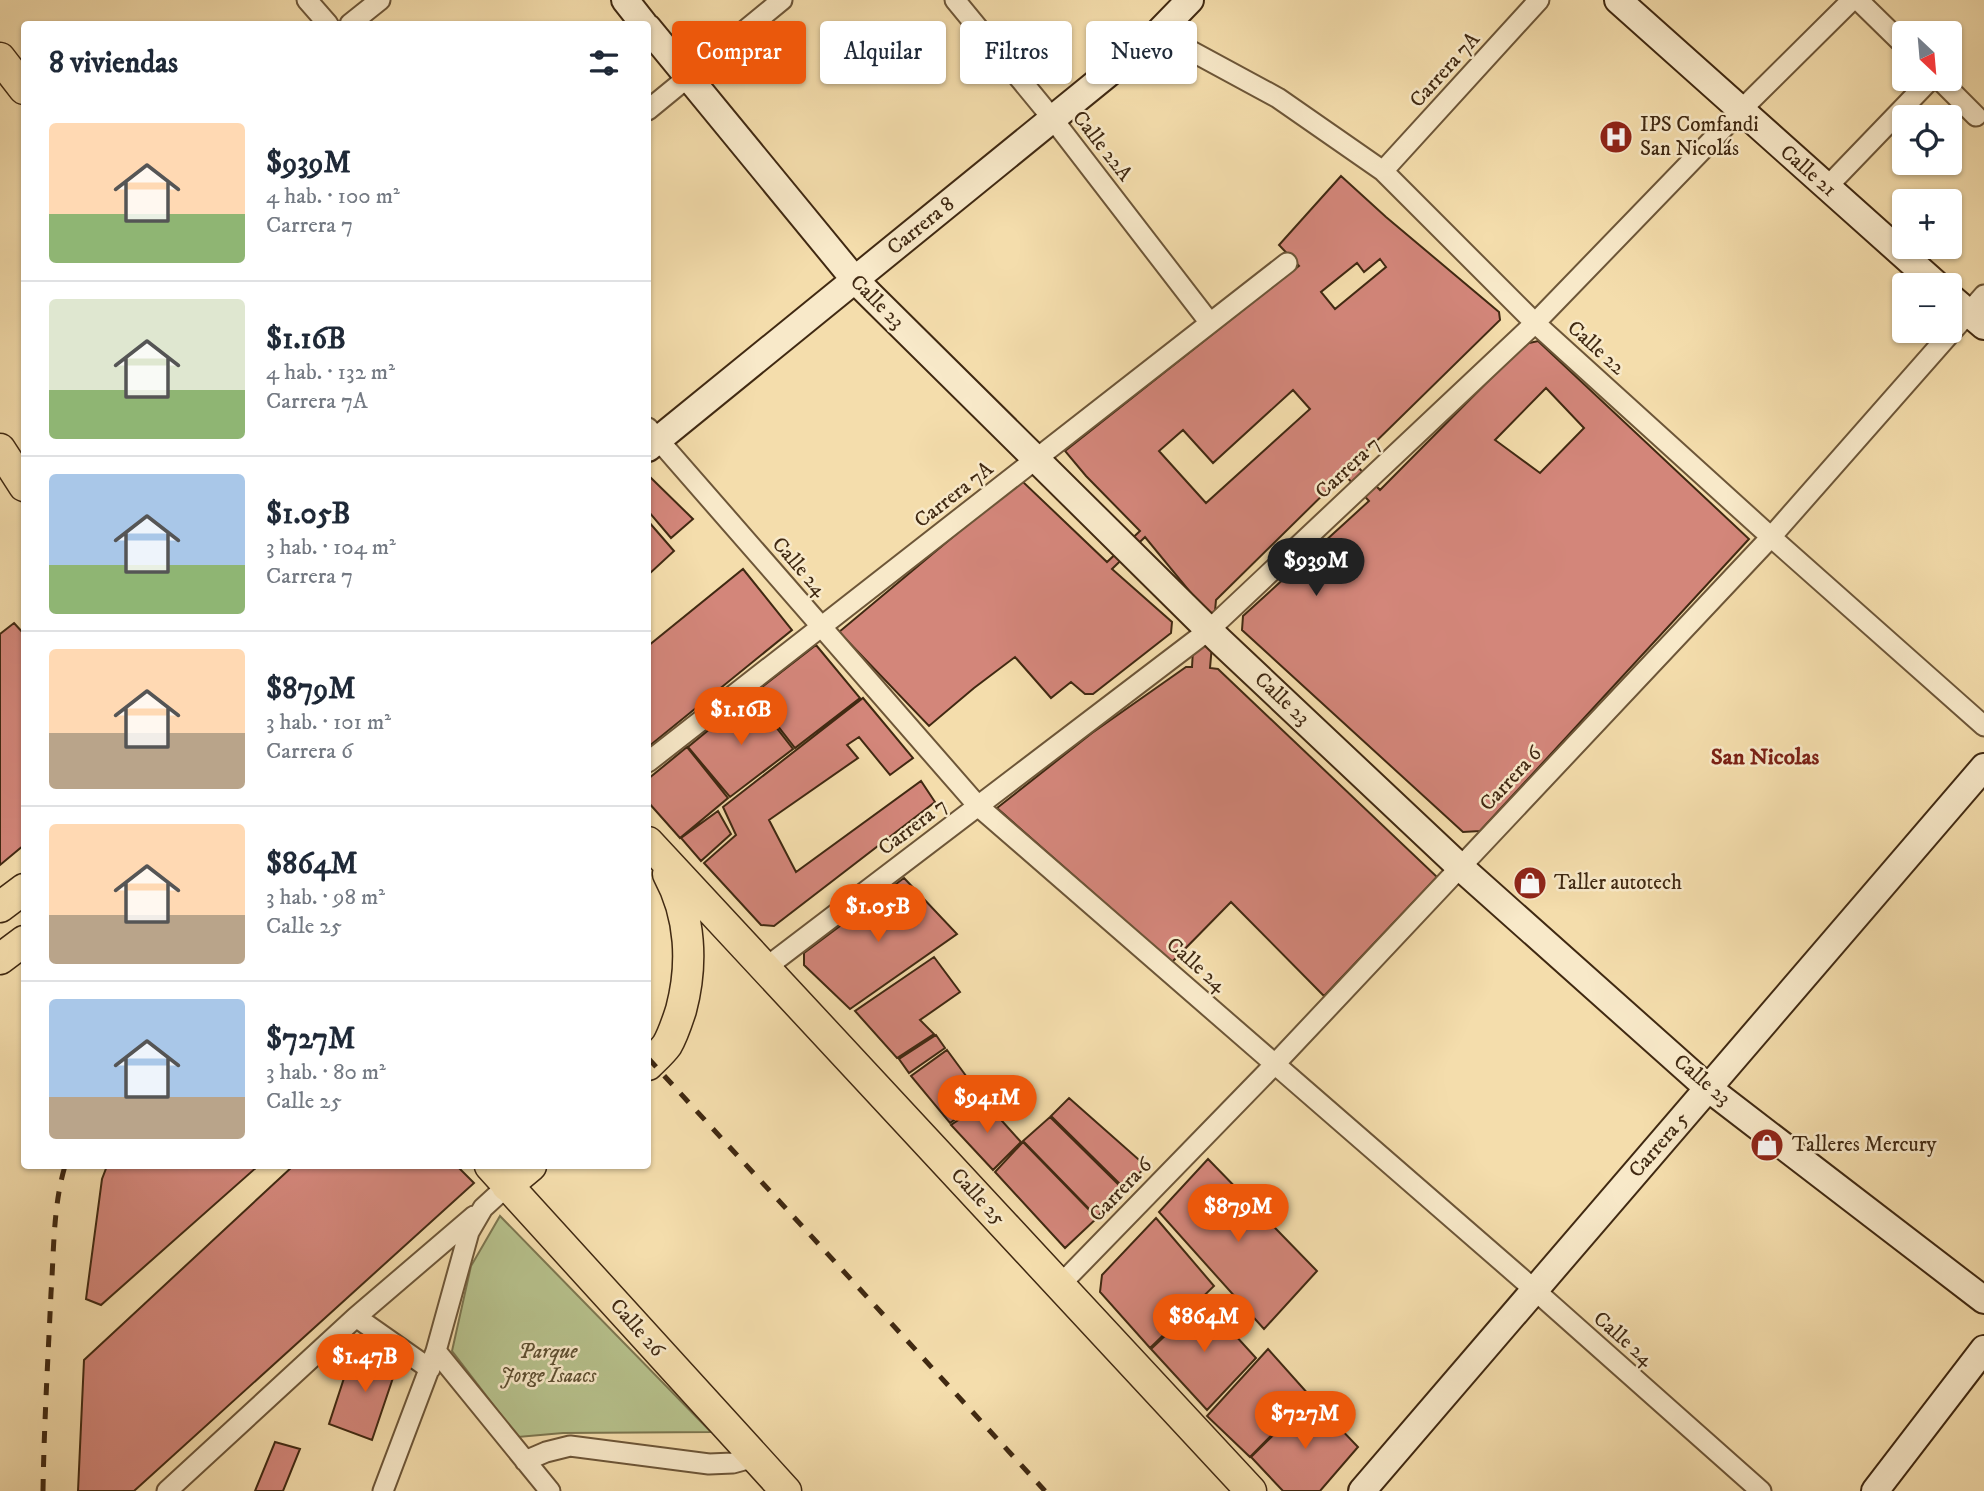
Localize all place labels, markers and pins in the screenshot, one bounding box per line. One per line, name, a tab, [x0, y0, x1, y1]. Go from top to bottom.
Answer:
place label: IPS Comfandi San Nicolás	[1640, 112, 1759, 162]
hospital icon: IPS Comfandi San Nicolás	[1597, 118, 1635, 156]
pin: $939M	[1267, 538, 1365, 598]
pin: $1.16B	[684, 688, 798, 747]
shop icon: Taller autotech	[1511, 864, 1549, 902]
place label: Taller autotech	[1554, 870, 1682, 896]
pin: $1.05B	[821, 884, 935, 944]
pin: $941M	[938, 1076, 1036, 1135]
shop icon: Talleres Mercury	[1748, 1126, 1786, 1164]
place label: Talleres Mercury	[1792, 1132, 1938, 1158]
pin: $879M	[1189, 1184, 1287, 1244]
pin: $864M	[1155, 1294, 1253, 1354]
pin: $1.47B	[308, 1334, 422, 1394]
pin: $727M	[1256, 1392, 1354, 1451]

